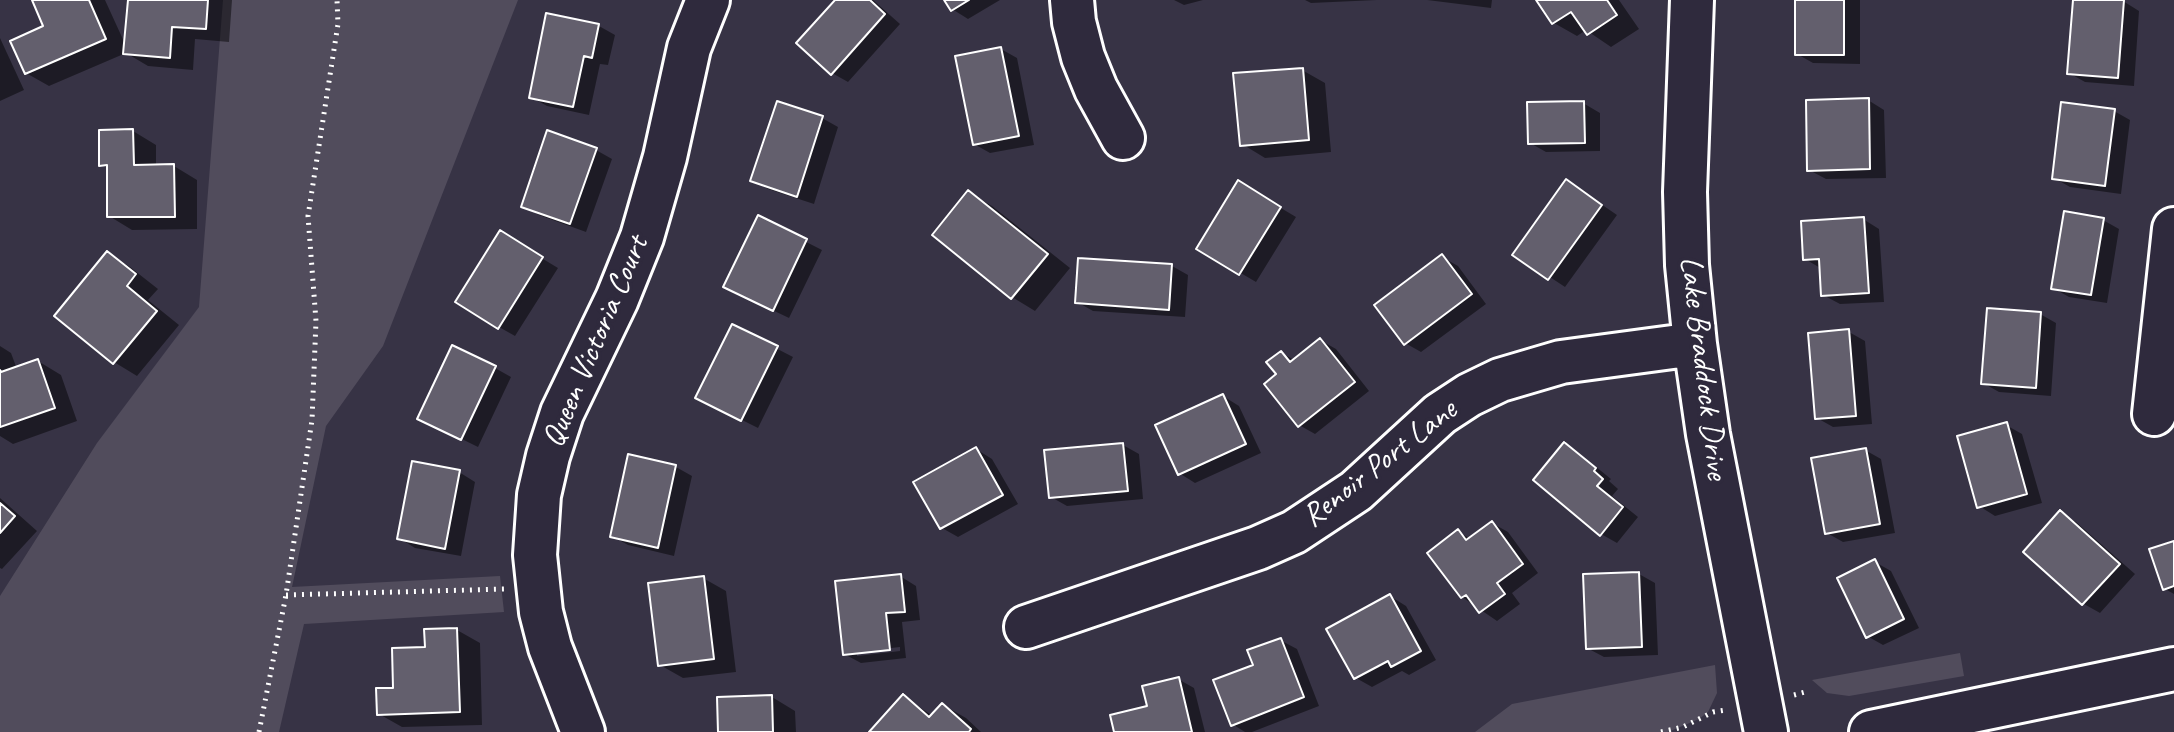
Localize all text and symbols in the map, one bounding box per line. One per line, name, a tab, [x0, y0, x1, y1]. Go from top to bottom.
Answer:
street label: Queen Victoria Court	[534, 231, 658, 453]
street label: Lake Braddock Drive	[1670, 254, 1736, 482]
street label: Renoir Port Lane	[1295, 392, 1465, 536]

